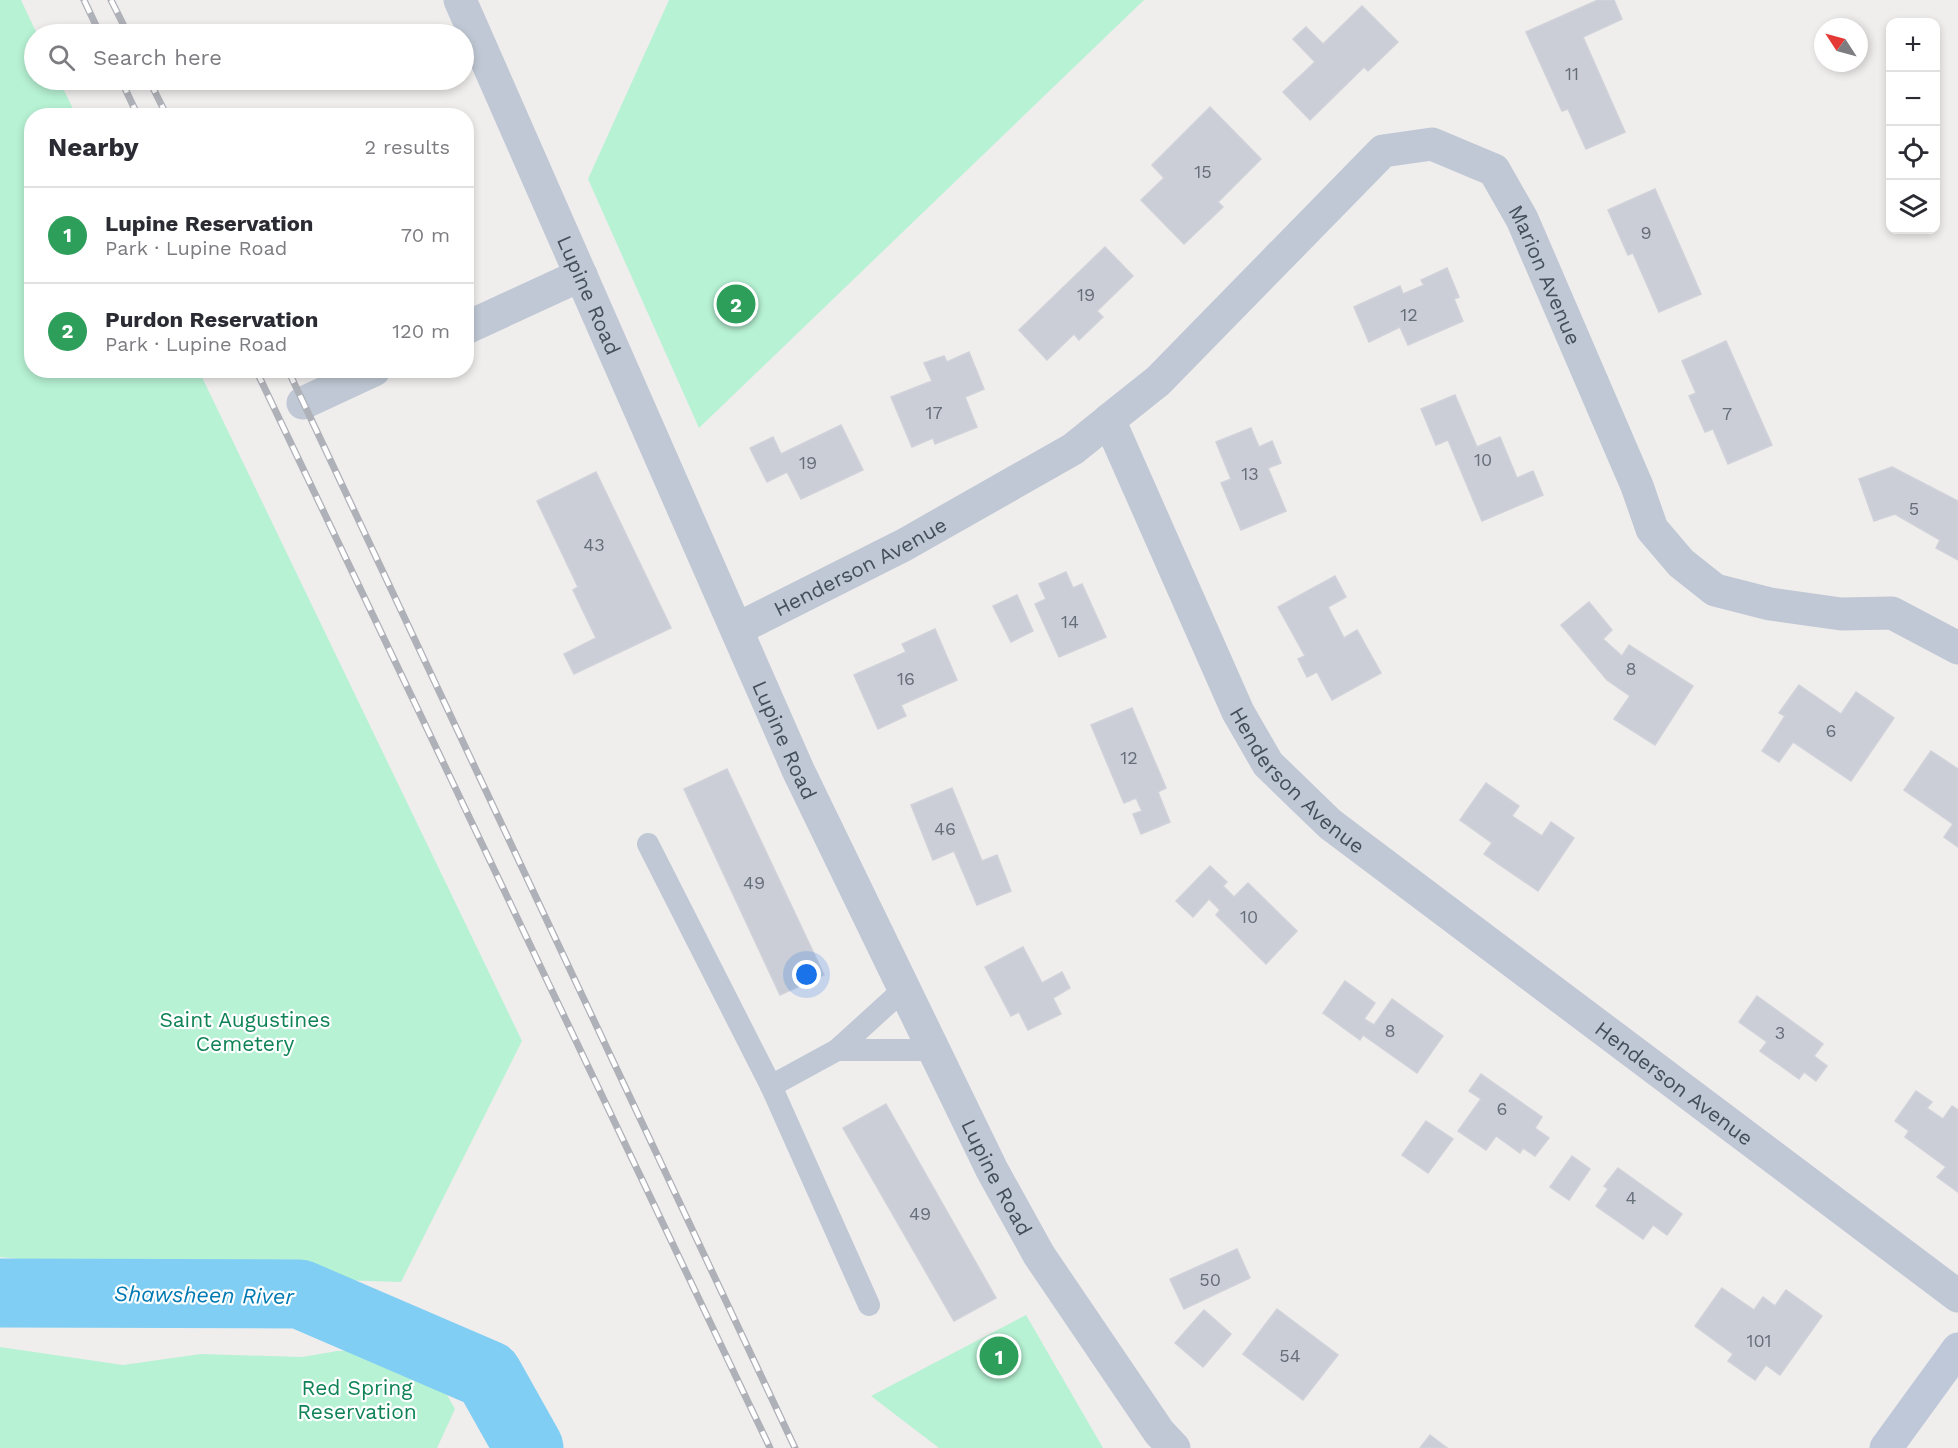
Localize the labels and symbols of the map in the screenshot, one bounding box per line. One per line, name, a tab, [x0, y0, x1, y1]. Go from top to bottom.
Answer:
north arrow	[1814, 18, 1868, 72]
house number: 11	[1565, 63, 1579, 84]
house number: 15	[1194, 161, 1212, 182]
street label: Marion Avenue	[1504, 200, 1587, 348]
house number: 9	[1640, 222, 1652, 243]
street label: Lupine Road	[552, 231, 627, 358]
pin: 2	[716, 282, 756, 326]
house number: 19	[1077, 284, 1095, 305]
house number: 12	[1400, 304, 1418, 325]
house number: 17	[925, 402, 943, 423]
house number: 7	[1722, 403, 1732, 424]
house number: 10	[1474, 449, 1492, 470]
house number: 19	[799, 452, 817, 473]
house number: 13	[1241, 463, 1259, 484]
house number: 5	[1909, 498, 1919, 519]
street label: Henderson Avenue	[769, 511, 951, 621]
house number: 43	[583, 534, 605, 555]
house number: 14	[1061, 611, 1079, 632]
house number: 8	[1625, 658, 1637, 679]
house number: 16	[897, 668, 915, 689]
street label: Lupine Road	[748, 676, 823, 803]
street label: Henderson Avenue	[1225, 702, 1370, 858]
house number: 6	[1826, 720, 1836, 741]
house number: 12	[1120, 747, 1138, 768]
house number: 46	[934, 818, 956, 839]
house number: 49	[743, 872, 765, 893]
house number: 10	[1240, 906, 1258, 927]
your location	[792, 960, 821, 989]
park label: Saint Augustines Cemetery	[159, 1007, 331, 1056]
street label: Henderson Avenue	[1591, 1016, 1758, 1150]
house number: 8	[1384, 1020, 1396, 1041]
house number: 3	[1775, 1022, 1785, 1043]
house number: 6	[1497, 1098, 1507, 1119]
street label: Lupine Road	[957, 1115, 1038, 1239]
house number: 4	[1626, 1187, 1637, 1208]
house number: 49	[909, 1203, 931, 1224]
house number: 50	[1199, 1269, 1221, 1290]
water label: Shawsheen River	[114, 1281, 296, 1309]
house number: 101	[1746, 1330, 1772, 1351]
pin: 1	[980, 1334, 1018, 1378]
house number: 54	[1279, 1345, 1301, 1366]
park label: Red Spring Reservation	[297, 1375, 417, 1424]

